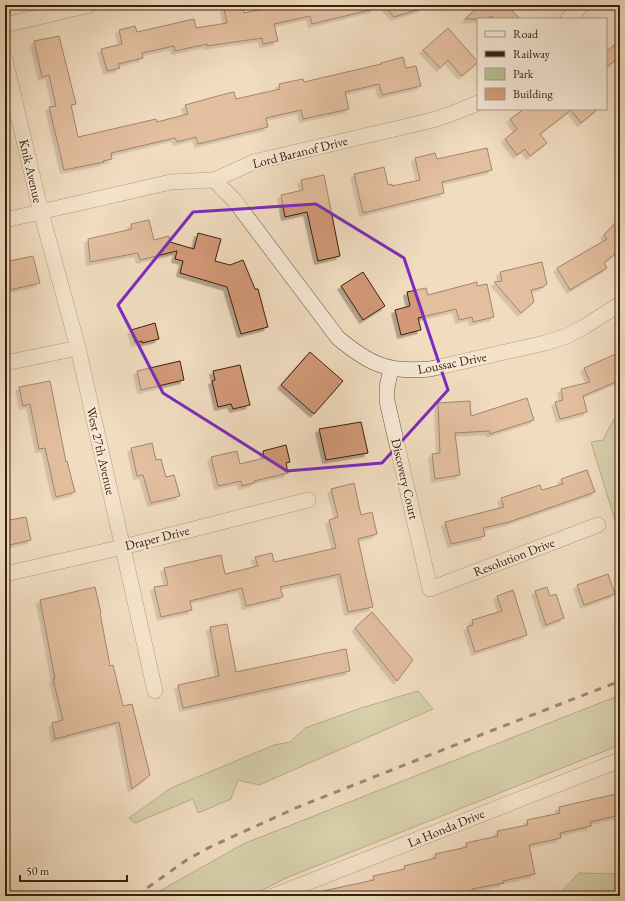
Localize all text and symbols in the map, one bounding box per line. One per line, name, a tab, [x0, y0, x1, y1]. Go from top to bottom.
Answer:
legend	[477, 18, 607, 110]
text: Road	[513, 26, 539, 42]
text: Railway	[513, 46, 551, 62]
text: Park	[513, 66, 534, 82]
text: Building	[513, 86, 554, 102]
street label: Lord Baranof Drive	[251, 132, 349, 172]
street label: Knik Avenue	[15, 137, 47, 205]
street label: Loussac Drive	[416, 348, 488, 378]
street label: West 27th Avenue	[83, 405, 119, 497]
street label: Discovery Court	[387, 437, 423, 521]
street label: Draper Drive	[123, 522, 191, 554]
street label: Resolution Drive	[471, 534, 557, 580]
street label: La Honda Drive	[405, 805, 487, 851]
scale bar	[20, 857, 127, 883]
text: 50 m	[26, 863, 50, 879]

